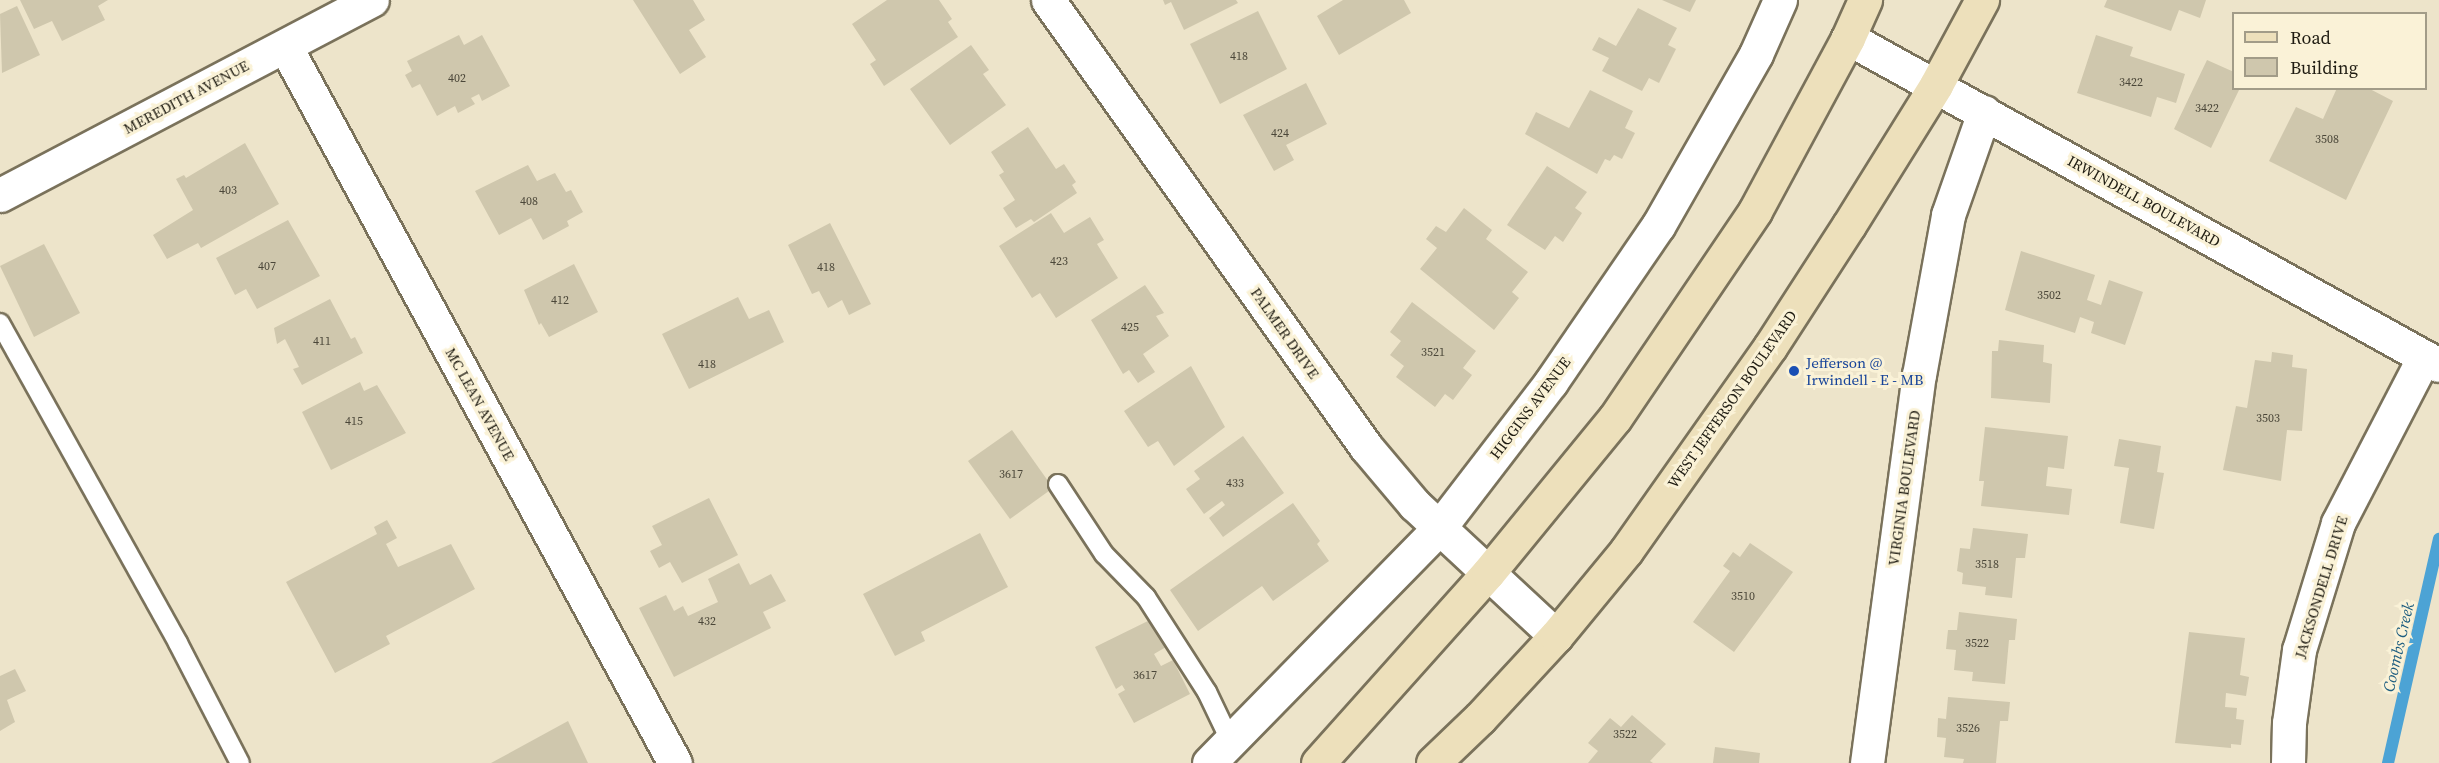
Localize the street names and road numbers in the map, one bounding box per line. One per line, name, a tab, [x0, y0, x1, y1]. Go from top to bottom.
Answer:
street label: MEREDITH AVENUE	[120, 56, 252, 138]
street label: IRWINDELL BOULEVARD	[2064, 151, 2224, 251]
street label: PALMER DRIVE	[1247, 284, 1323, 382]
street label: WEST JEFFERSON BOULEVARD	[1664, 307, 1800, 491]
street label: MC LEAN AVENUE	[442, 345, 518, 463]
street label: HIGGINS AVENUE	[1486, 353, 1574, 463]
street label: VIRGINIA BOULEVARD	[1884, 409, 1924, 567]
street label: JACKSONDELL DRIVE	[2291, 514, 2351, 660]

